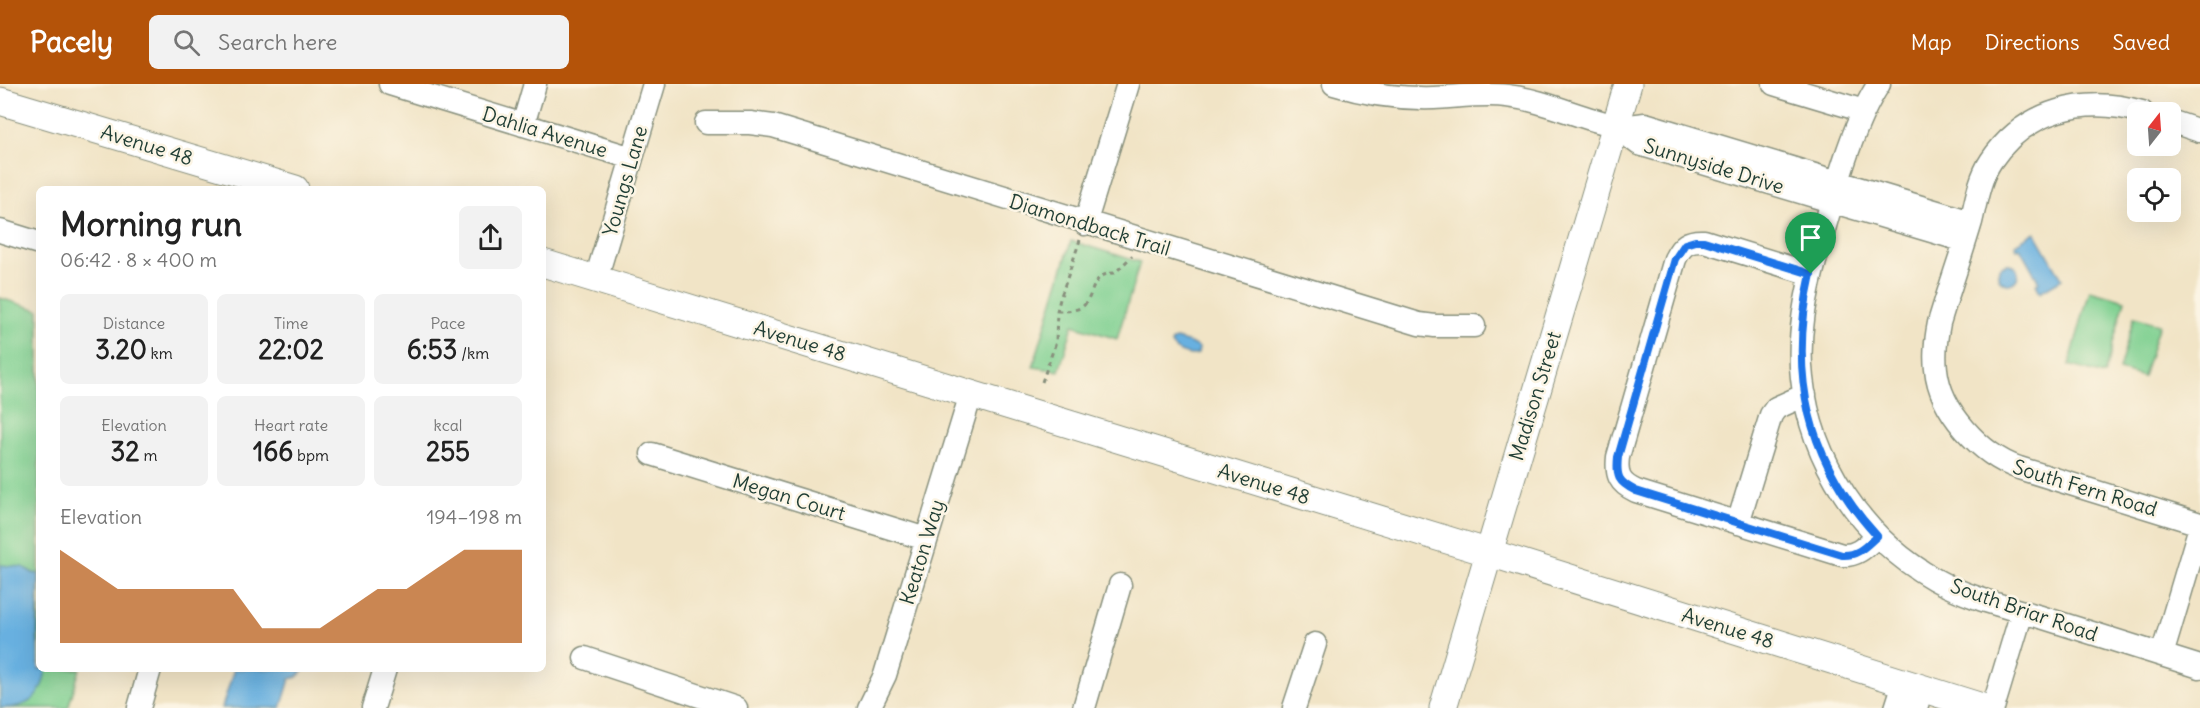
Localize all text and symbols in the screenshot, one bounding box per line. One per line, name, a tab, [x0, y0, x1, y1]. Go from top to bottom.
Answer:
search box	[149, 15, 569, 69]
text: Pacely	[30, 24, 113, 60]
icon: search	[170, 26, 203, 59]
text: Search here	[218, 28, 337, 56]
text: Map	[1911, 29, 1952, 56]
text: Directions	[1985, 29, 2079, 56]
text: Saved	[2112, 29, 2170, 56]
street label: Dahlia Avenue	[480, 101, 611, 162]
north arrow	[2127, 102, 2181, 156]
map controls	[2127, 102, 2181, 222]
street label: Avenue 48	[98, 119, 196, 170]
street label: Youngs Lane	[597, 123, 652, 239]
street label: Sunnyside Drive	[1641, 132, 1787, 199]
button: locate	[2127, 168, 2181, 222]
street label: Diamondback Trail	[1007, 188, 1174, 261]
text: Morning run	[60, 203, 242, 245]
button: share	[459, 206, 522, 269]
pin	[1785, 212, 1836, 274]
icon: arrive	[1794, 221, 1827, 254]
text: 06:42 · 8 × 400 m	[60, 247, 217, 272]
text: Distance	[103, 313, 165, 333]
text: Time	[274, 313, 308, 333]
text: Pace	[431, 313, 465, 333]
street label: Avenue 48	[751, 315, 849, 366]
street label: Madison Street	[1503, 328, 1566, 463]
text: 3.20	[95, 333, 147, 366]
text: 22:02	[258, 333, 324, 366]
text: 6:53	[407, 333, 457, 366]
text: km	[147, 343, 173, 363]
text: /km	[457, 343, 489, 363]
text: Elevation	[101, 415, 167, 435]
text: Heart rate	[254, 415, 328, 435]
text: kcal	[434, 415, 462, 435]
text: 32	[111, 435, 140, 468]
text: 166	[253, 435, 293, 468]
text: 255	[426, 435, 470, 468]
text: m	[140, 445, 157, 465]
text: bpm	[293, 445, 329, 465]
street label: South Fern Road	[2010, 454, 2161, 521]
street label: Avenue 48	[1215, 458, 1313, 509]
street label: Megan Court	[730, 468, 849, 526]
street label: Keaton Way	[894, 496, 949, 607]
text: Elevation	[60, 504, 142, 529]
text: 194–198 m	[426, 504, 522, 529]
street label: South Briar Road	[1947, 573, 2101, 647]
street label: Avenue 48	[1679, 602, 1777, 653]

